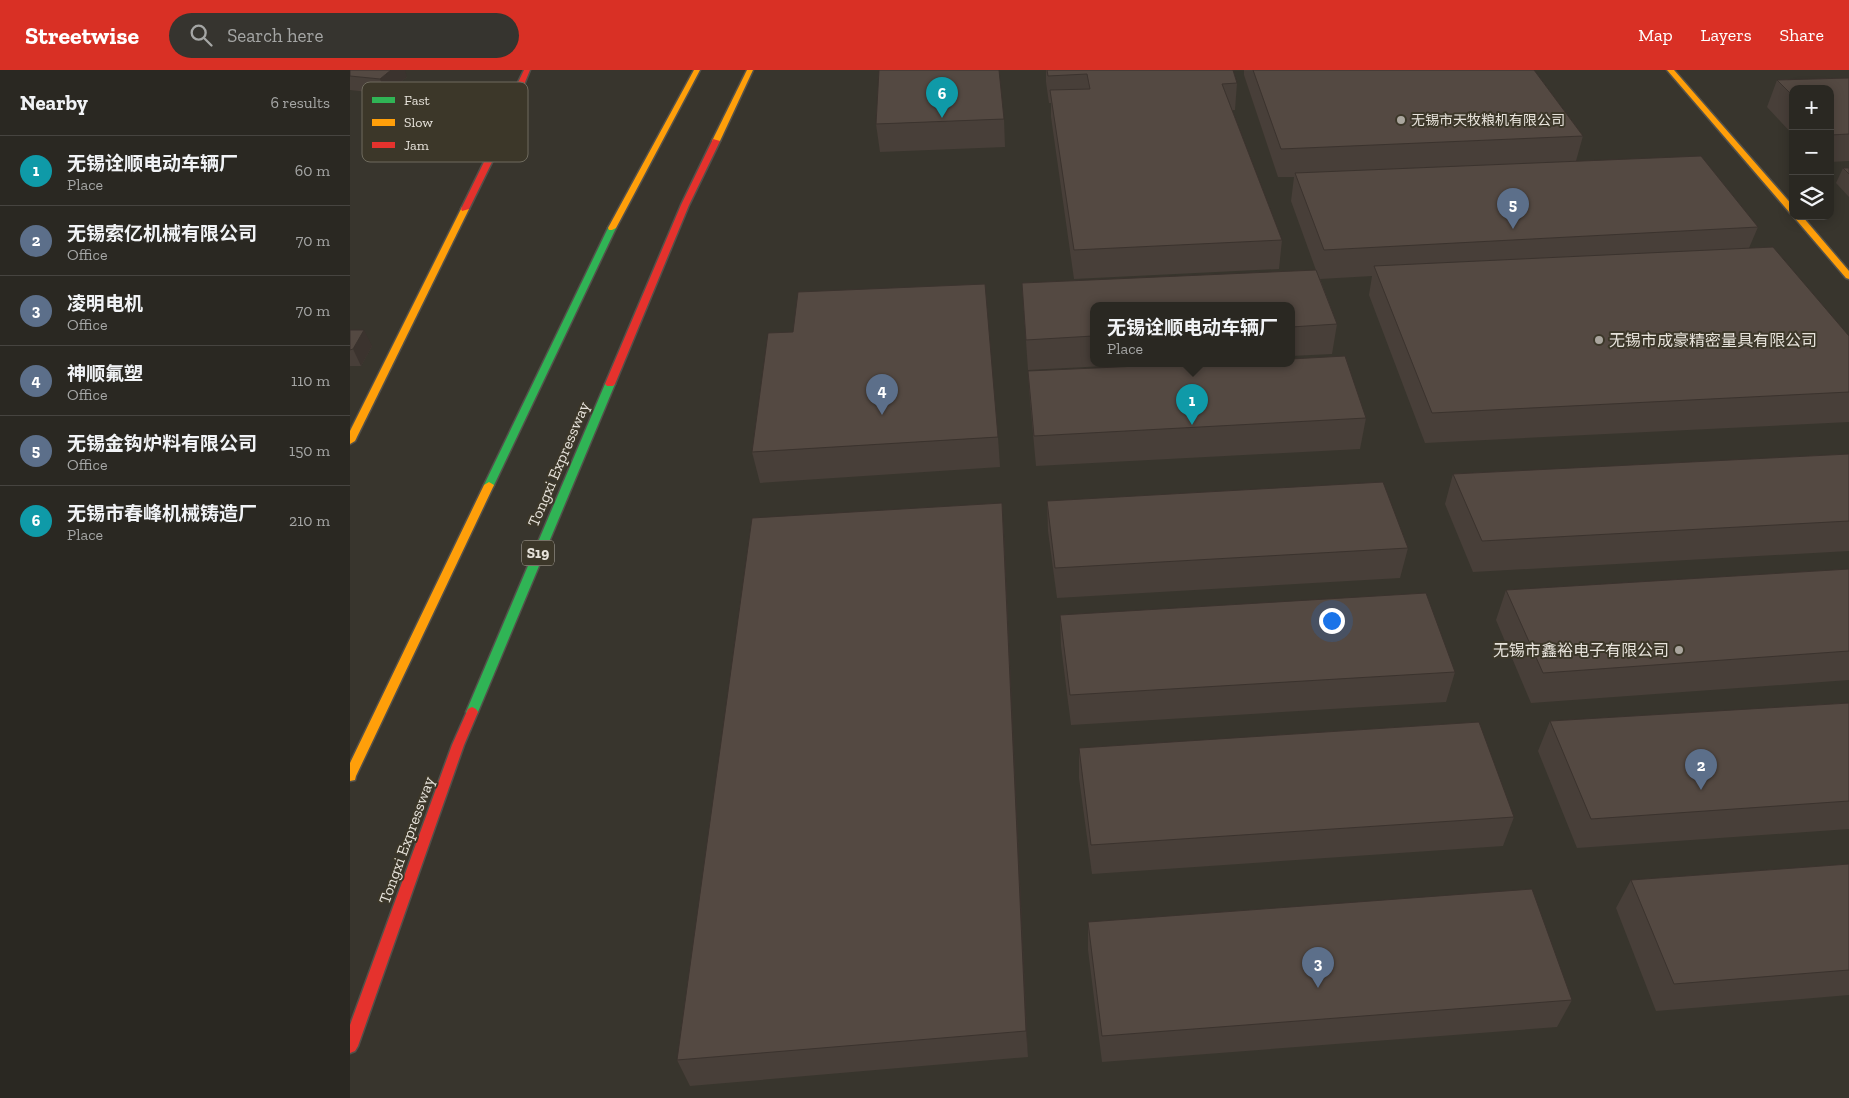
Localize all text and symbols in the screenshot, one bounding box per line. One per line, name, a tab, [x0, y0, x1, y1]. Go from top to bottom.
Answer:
search box	[169, 13, 519, 58]
text: Streetwise	[25, 21, 139, 50]
icon: search	[187, 21, 215, 49]
text: Search here	[227, 24, 323, 47]
text: Map	[1638, 24, 1673, 46]
text: Layers	[1701, 24, 1752, 46]
text: Share	[1780, 24, 1824, 46]
pin: 6	[926, 77, 958, 118]
legend	[362, 82, 528, 162]
map controls	[1789, 85, 1834, 220]
button: +	[1789, 85, 1834, 130]
text: Nearby	[20, 90, 88, 115]
text: Fast	[404, 92, 431, 109]
text: 6 results	[270, 93, 330, 112]
place label: 无锡市天牧粮机有限公司	[1411, 112, 1565, 129]
text: Slow	[404, 114, 433, 131]
marker: 无锡市天牧粮机有限公司	[1395, 114, 1407, 126]
button: −	[1789, 130, 1834, 175]
text: Jam	[404, 137, 429, 154]
text: 无锡诠顺电动车辆厂	[67, 152, 238, 175]
text: 1	[33, 161, 39, 180]
text: 60 m	[295, 161, 330, 180]
text: Place	[67, 175, 103, 194]
button: layers	[1789, 175, 1834, 220]
pin: 5	[1497, 188, 1529, 229]
text: 无锡索亿机械有限公司	[67, 222, 257, 245]
text: 2	[32, 231, 40, 250]
text: 70 m	[296, 231, 330, 250]
text: Office	[67, 245, 107, 264]
text: 凌明电机	[67, 292, 143, 315]
text: 3	[32, 301, 40, 320]
text: 70 m	[296, 301, 330, 320]
popup	[1090, 302, 1295, 367]
text: Office	[67, 315, 107, 334]
text: 无锡诠顺电动车辆厂	[1107, 316, 1278, 339]
place label: 无锡市成豪精密量具有限公司	[1609, 331, 1817, 350]
marker: 无锡市成豪精密量具有限公司	[1593, 334, 1605, 346]
text: Place	[1107, 339, 1143, 358]
text: 神顺氟塑	[67, 362, 143, 385]
text: 4	[31, 371, 41, 390]
text: 110 m	[291, 371, 330, 390]
pin: 4	[866, 374, 898, 415]
pin: 1	[1176, 384, 1208, 425]
text: Office	[67, 385, 107, 404]
street label: Tongxi Expressway	[524, 398, 594, 530]
text: 无锡金钩炉料有限公司	[67, 432, 257, 455]
text: 5	[32, 441, 40, 460]
text: 150 m	[289, 441, 330, 460]
text: Office	[67, 455, 107, 474]
text: 无锡市春峰机械铸造厂	[67, 502, 257, 525]
text: 6	[32, 511, 40, 530]
text: 210 m	[289, 511, 330, 530]
text: Place	[67, 525, 103, 544]
road number: S19	[522, 540, 554, 566]
your location	[1319, 608, 1345, 634]
place label: 无锡市鑫裕电子有限公司	[1493, 641, 1669, 660]
marker: 无锡市鑫裕电子有限公司	[1673, 644, 1685, 656]
pin: 2	[1685, 749, 1717, 790]
street label: Tongxi Expressway	[375, 773, 439, 906]
pin: 3	[1302, 947, 1334, 988]

